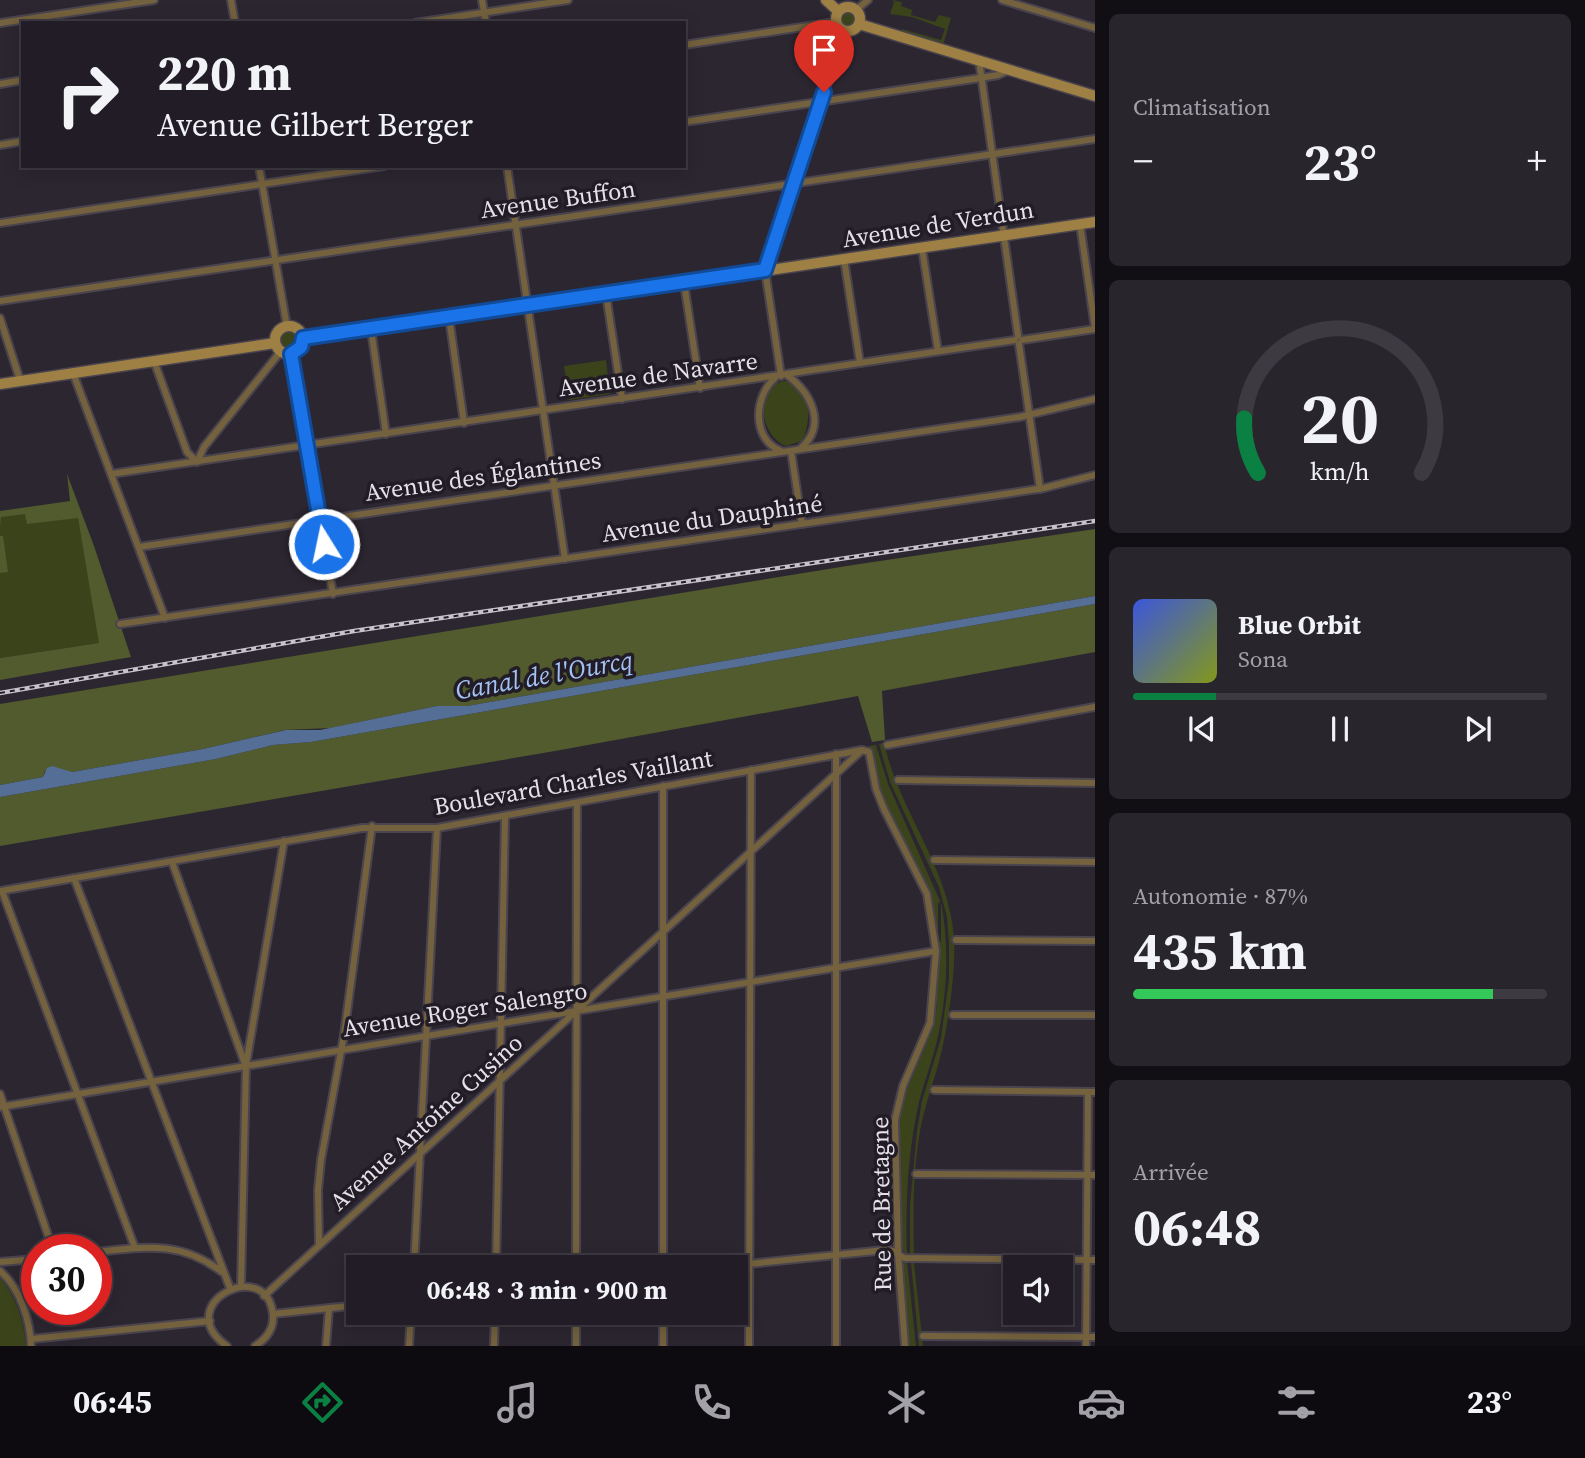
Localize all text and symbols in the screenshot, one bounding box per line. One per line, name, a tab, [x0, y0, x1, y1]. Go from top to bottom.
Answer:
pin	[794, 20, 854, 92]
icon: arrive	[805, 31, 843, 69]
text: 220 m	[157, 39, 292, 106]
icon: right	[42, 49, 133, 140]
text: Climatisation	[1133, 91, 1271, 123]
text: Avenue Gilbert Berger	[157, 103, 473, 147]
text: 23°	[1303, 126, 1377, 197]
text: −	[1133, 135, 1153, 187]
text: +	[1527, 135, 1547, 187]
street label: Avenue Buffon	[478, 172, 638, 226]
street label: Avenue de Verdun	[840, 193, 1036, 255]
street label: Avenue de Navarre	[556, 344, 760, 404]
text: 20	[1301, 368, 1379, 467]
street label: Avenue des Églantines	[363, 443, 603, 509]
text: km/h	[1310, 453, 1370, 487]
street label: Avenue du Dauphiné	[600, 486, 824, 550]
position arrow	[287, 507, 361, 581]
text: Blue Orbit	[1238, 607, 1361, 643]
water label: Canal de l'Ourcq	[453, 642, 635, 708]
text: Sona	[1238, 643, 1288, 675]
icon: previous	[1183, 710, 1221, 748]
icon: pause	[1321, 710, 1359, 748]
icon: next	[1459, 710, 1497, 748]
street label: Boulevard Charles Vaillant	[431, 741, 715, 823]
text: Autonomie · 87%	[1133, 880, 1308, 912]
text: 435 km	[1133, 915, 1307, 986]
street label: Avenue Roger Salengro	[340, 973, 590, 1045]
street label: Avenue Antoine Cusino	[322, 1026, 530, 1218]
street label: Rue de Bretagne	[863, 1116, 899, 1292]
text: Arrivée	[1133, 1156, 1209, 1188]
text: 06:48	[1133, 1191, 1261, 1262]
speed limit sign: 30	[21, 1234, 112, 1325]
map controls	[1003, 1255, 1073, 1325]
button: sound	[1003, 1255, 1073, 1325]
text: 06:48 · 3 min · 900 m	[427, 1272, 667, 1308]
icon: directions	[298, 1378, 347, 1427]
icon: music	[493, 1378, 542, 1427]
icon: phone	[687, 1378, 736, 1427]
icon: climate	[882, 1378, 931, 1427]
icon: car	[1077, 1378, 1126, 1427]
icon: filters	[1272, 1378, 1321, 1427]
text: 06:45	[73, 1380, 152, 1424]
text: 23°	[1467, 1380, 1512, 1424]

